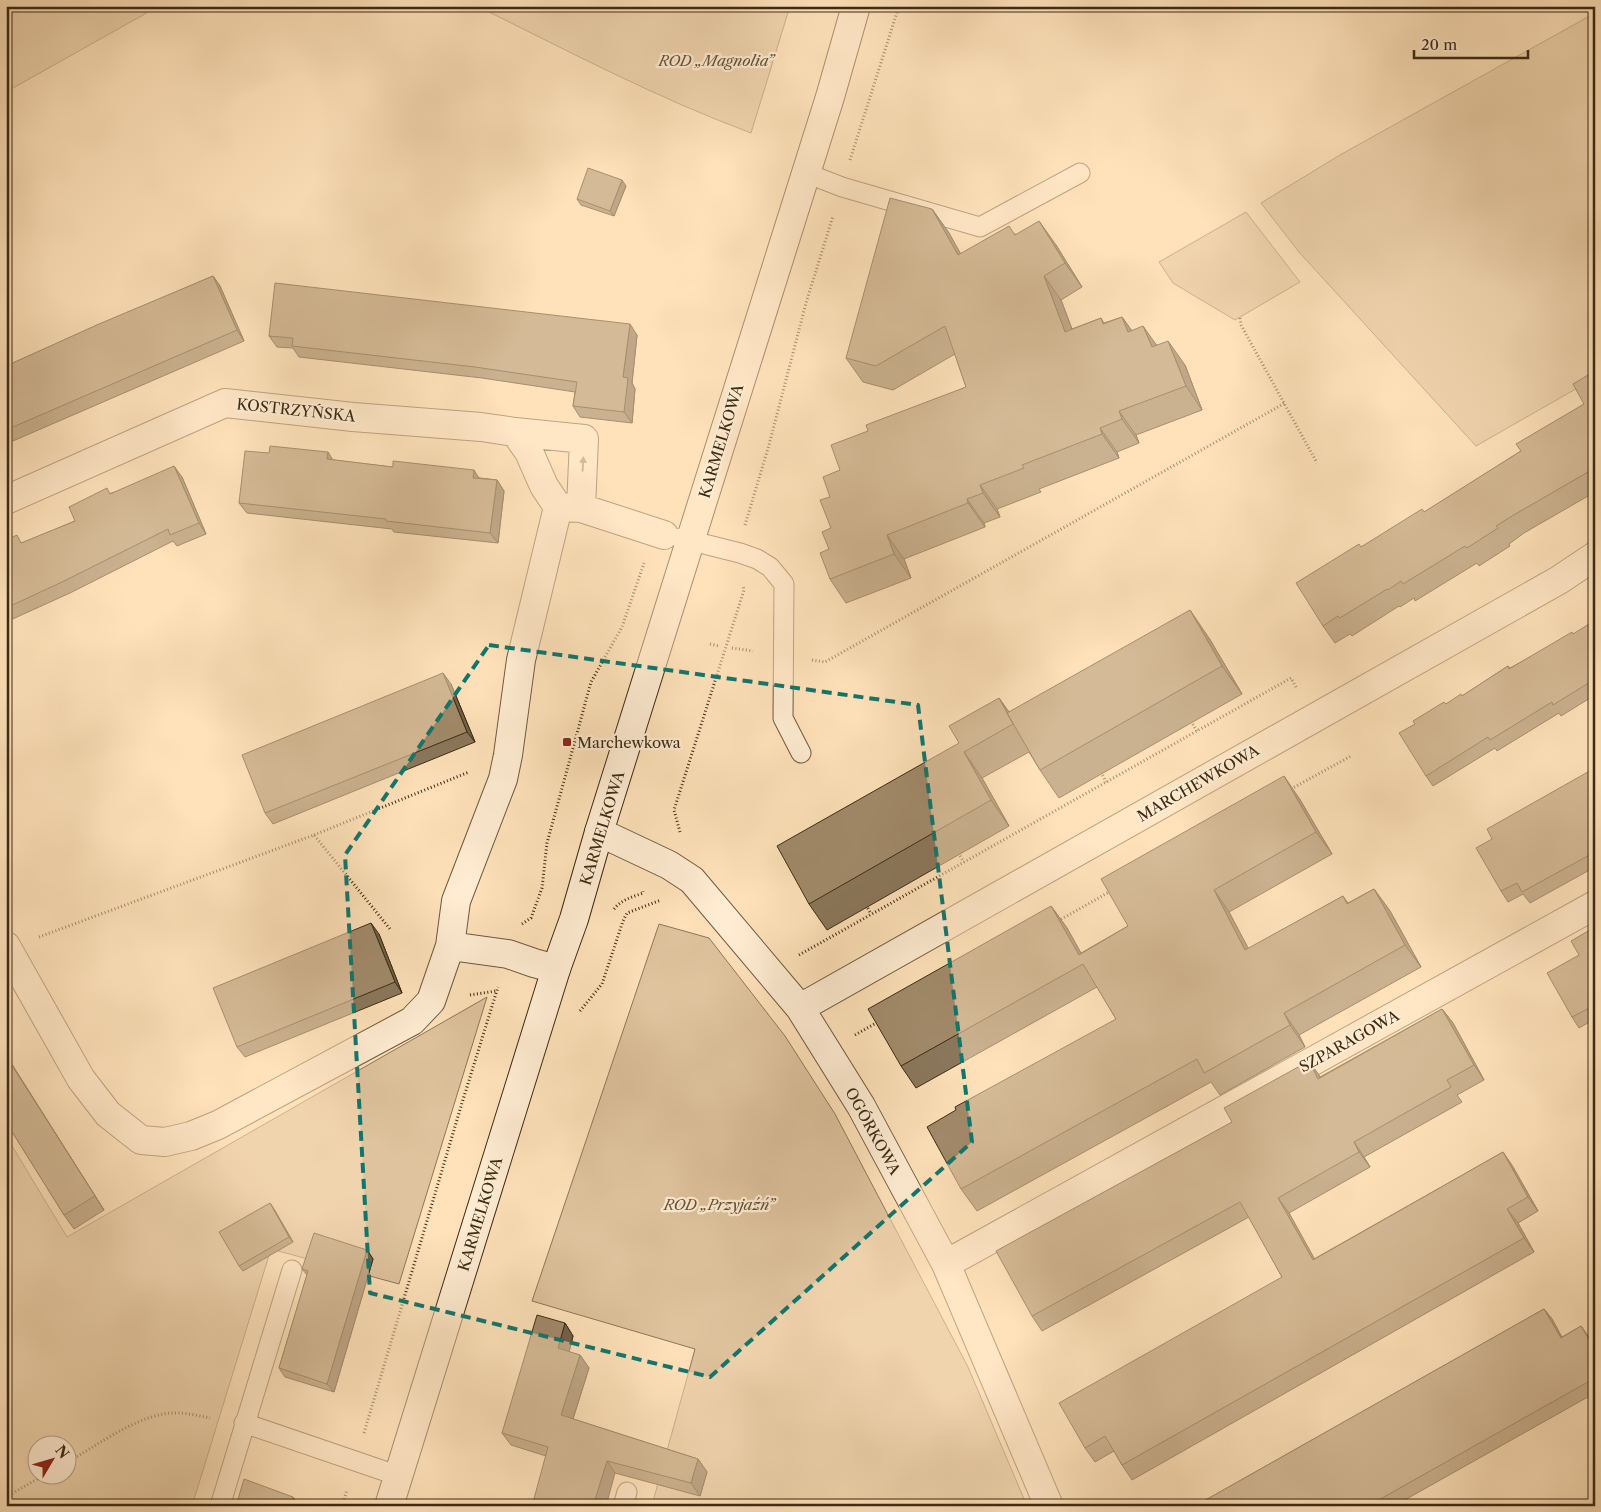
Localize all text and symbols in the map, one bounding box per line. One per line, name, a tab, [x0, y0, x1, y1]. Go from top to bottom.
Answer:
scale bar	[1414, 28, 1527, 60]
text: 20 m	[1421, 35, 1457, 54]
park label: ROD „Magnolia”	[657, 51, 777, 70]
street label: KARMELKOWA	[695, 381, 748, 500]
street label: KOSTRZYŃSKA	[236, 394, 357, 426]
one-way arrow	[579, 456, 587, 472]
place label: Marchewkowa	[577, 733, 681, 752]
marker: Marchewkowa	[561, 736, 573, 748]
street label: MARCHEWKOWA	[1134, 740, 1263, 826]
street label: KARMELKOWA	[576, 768, 629, 887]
street label: SZPARAGOWA	[1296, 1005, 1403, 1076]
street label: OGÓRKOWA	[841, 1084, 905, 1179]
street label: KARMELKOWA	[454, 1154, 507, 1273]
park label: ROD „Przyjaźń”	[663, 1195, 777, 1214]
north arrow	[28, 1434, 78, 1484]
text: N	[51, 1442, 73, 1462]

